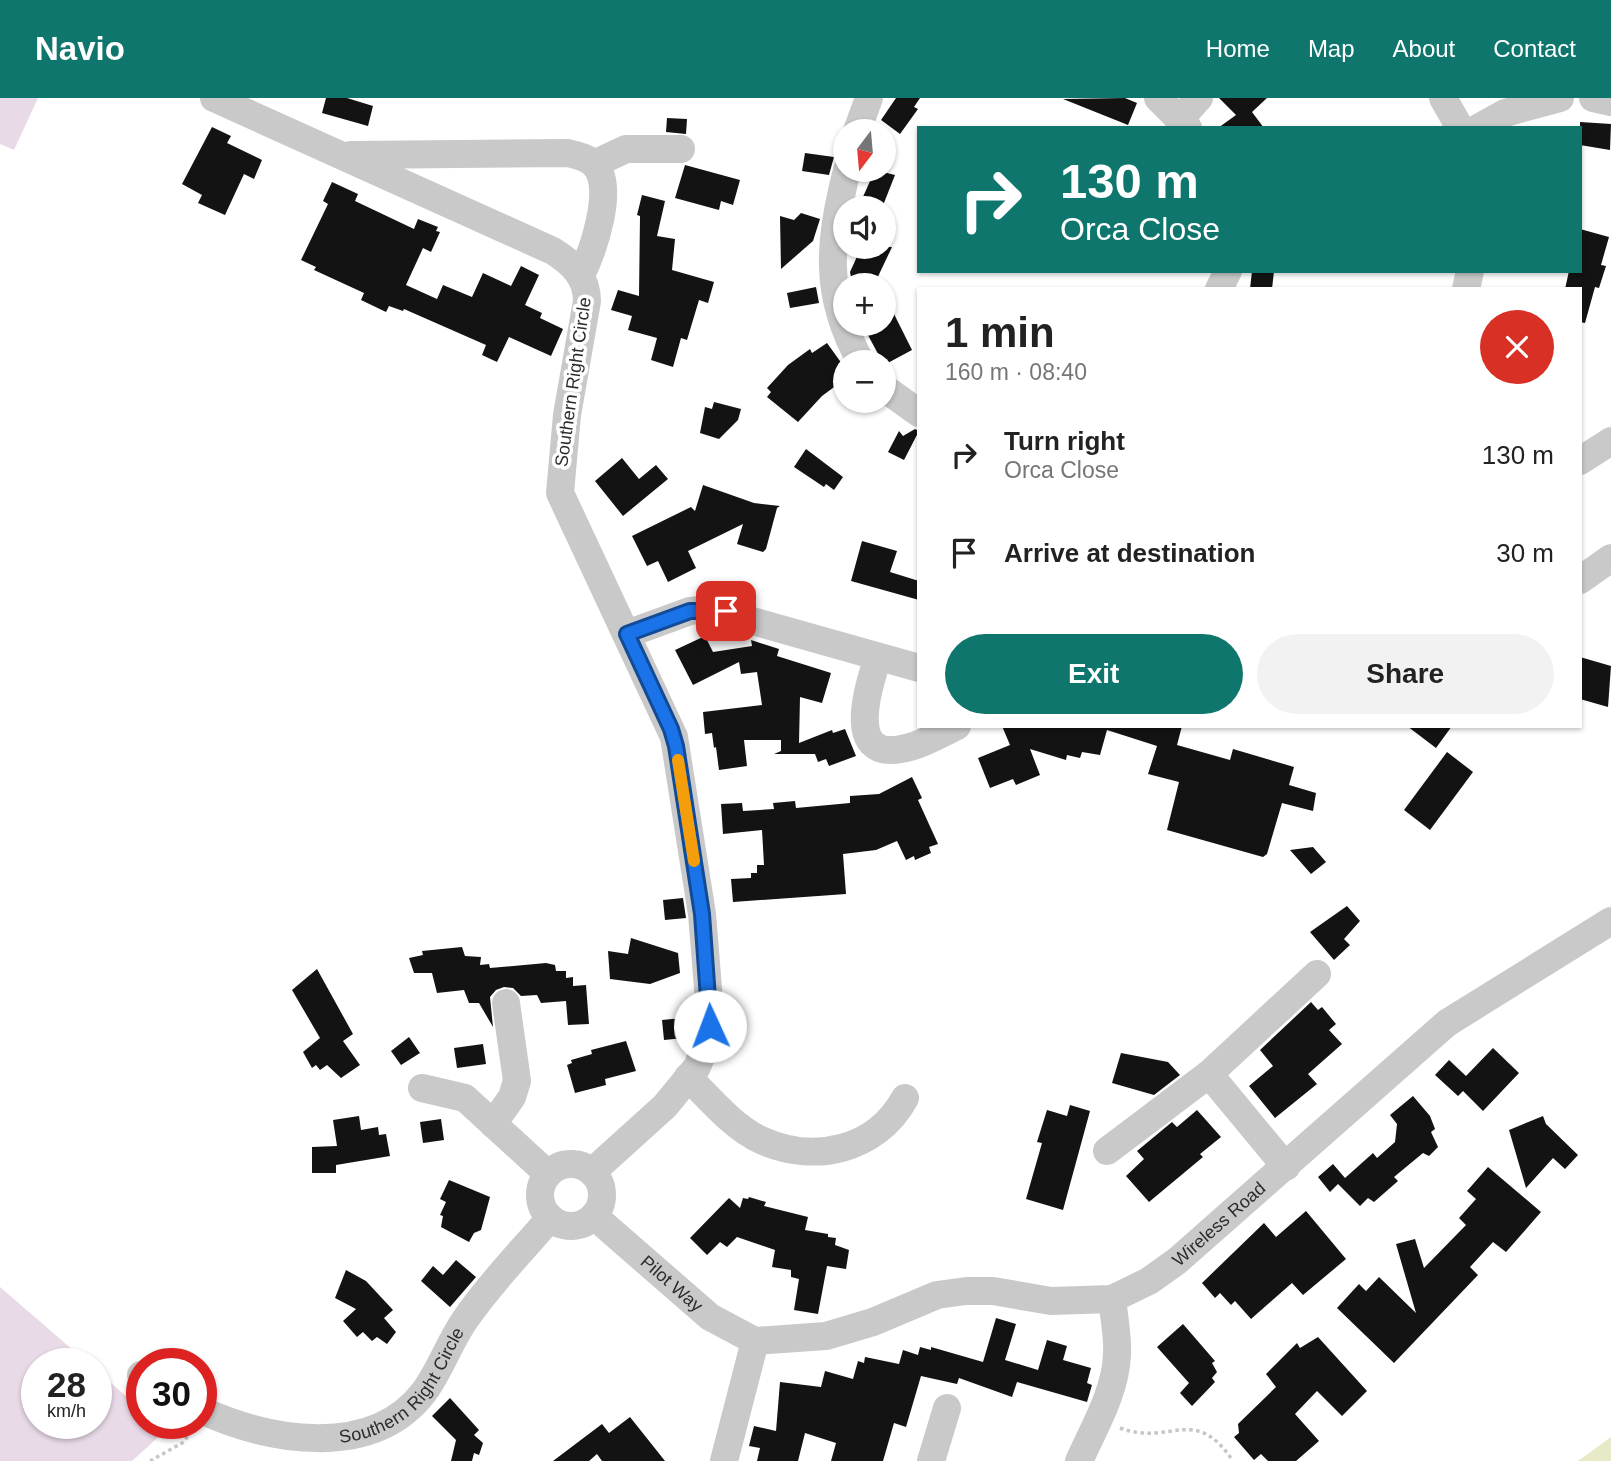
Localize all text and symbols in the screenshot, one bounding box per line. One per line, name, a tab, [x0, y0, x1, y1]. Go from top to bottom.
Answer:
text: Navio	[35, 30, 125, 67]
text: Home	[1206, 35, 1270, 62]
text: Map	[1308, 35, 1355, 62]
text: About	[1393, 35, 1455, 62]
text: Contact	[1493, 35, 1576, 62]
north arrow	[833, 119, 896, 182]
map controls	[833, 119, 896, 413]
icon: right	[945, 154, 1036, 245]
text: 130 m	[1060, 154, 1199, 208]
button: sound	[833, 196, 896, 259]
text: Orca Close	[1060, 211, 1220, 247]
button: +	[833, 273, 896, 336]
street label: Southern Right Circle	[551, 296, 595, 468]
text: 1 min	[945, 309, 1055, 356]
button: close	[1480, 310, 1554, 384]
button: −	[833, 350, 896, 413]
text: 160 m · 08:40	[945, 359, 1087, 385]
text: Turn right	[1004, 426, 1125, 456]
icon: right	[945, 436, 983, 474]
text: 130 m	[1482, 440, 1554, 470]
text: Orca Close	[1004, 457, 1119, 483]
icon: arrive	[945, 534, 983, 572]
text: Arrive at destination	[1004, 538, 1255, 568]
text: 30 m	[1496, 538, 1554, 568]
pin	[696, 581, 756, 641]
icon: arrive	[707, 592, 745, 630]
button: Exit	[945, 634, 1243, 714]
button: Share	[1257, 634, 1554, 714]
position arrow	[673, 989, 747, 1063]
street label: Wireless Road	[1168, 1178, 1269, 1270]
street label: Pilot Way	[637, 1251, 707, 1316]
street label: Southern Right Circle	[338, 1324, 468, 1447]
speed limit sign: 30	[126, 1348, 217, 1439]
text: 28	[47, 1365, 86, 1404]
text: km/h	[47, 1401, 86, 1421]

